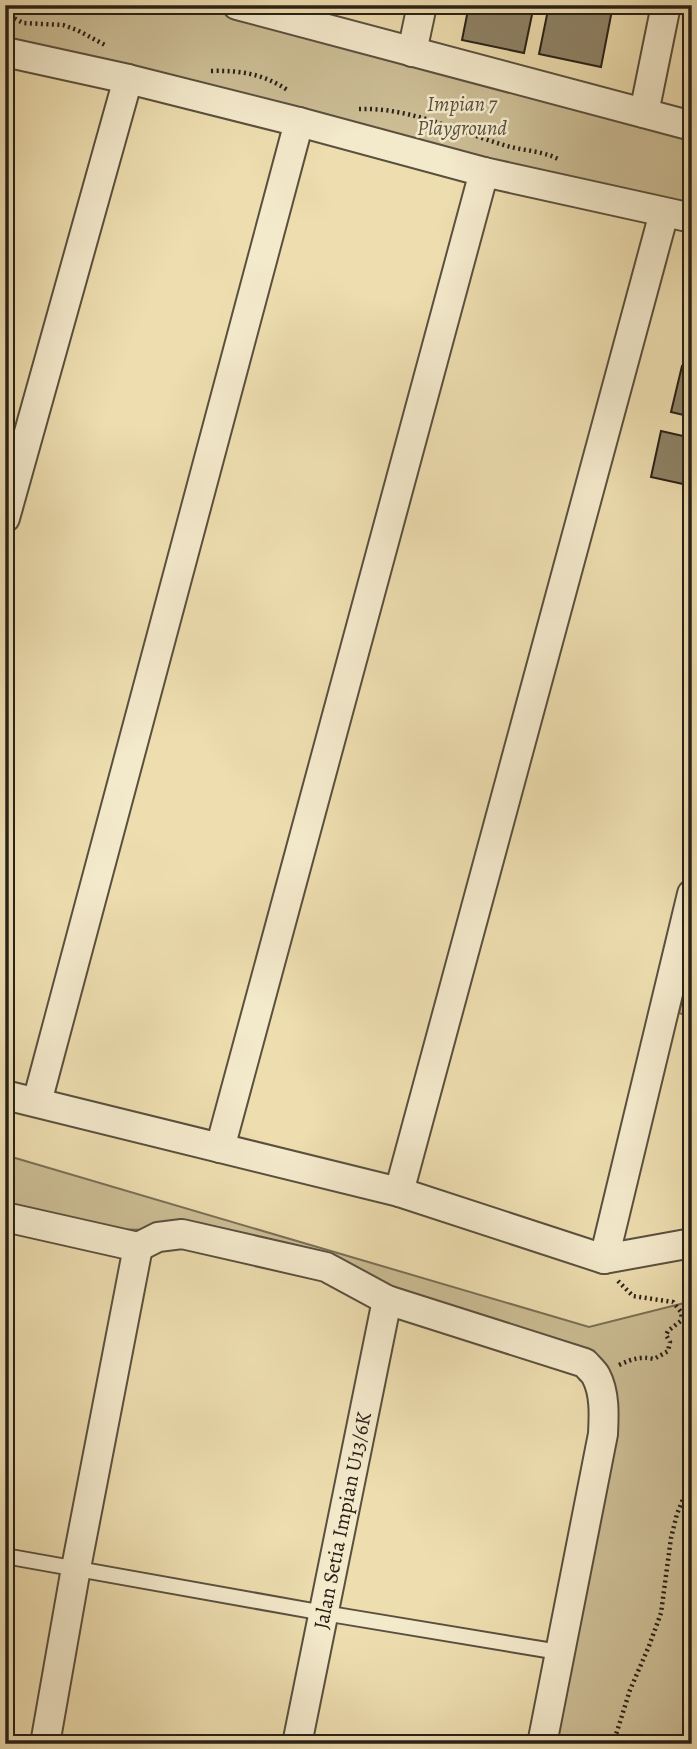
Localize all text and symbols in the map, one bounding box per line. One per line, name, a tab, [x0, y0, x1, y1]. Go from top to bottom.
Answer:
park label: Impian 7 Playground	[417, 90, 507, 142]
street label: Jalan Setia Impian U13/6K	[307, 1409, 378, 1632]

